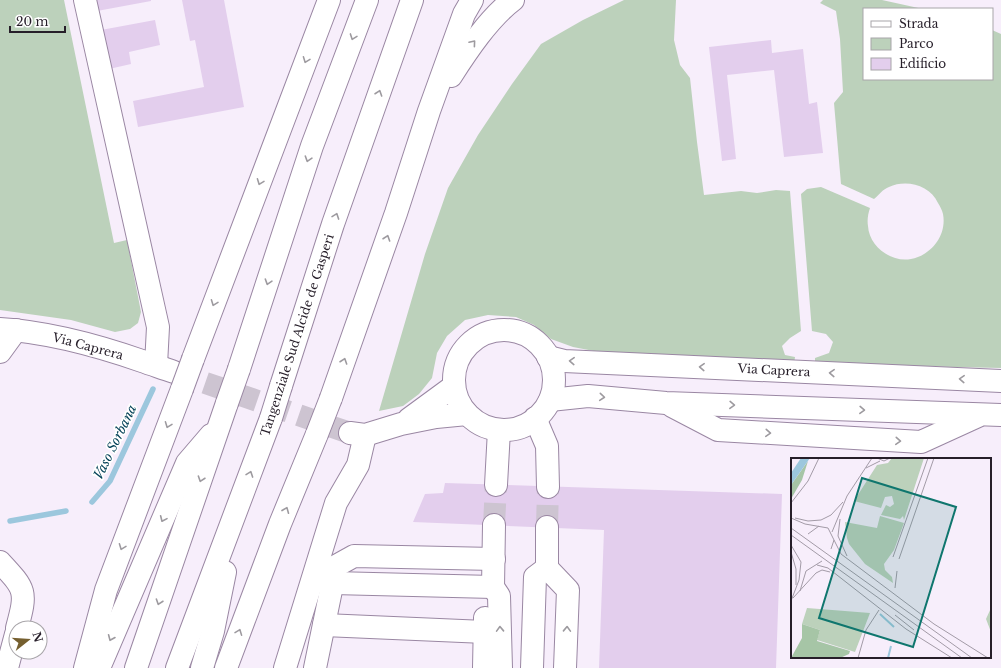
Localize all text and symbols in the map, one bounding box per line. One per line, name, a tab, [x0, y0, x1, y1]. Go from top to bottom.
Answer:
scale bar	[10, 8, 65, 34]
legend	[863, 8, 993, 80]
text: 20 m	[16, 14, 48, 29]
text: Strada	[899, 16, 939, 31]
one-way arrow	[349, 33, 357, 40]
text: Parco	[899, 36, 934, 51]
one-way arrow	[469, 40, 476, 48]
text: Edificio	[899, 56, 946, 71]
one-way arrow	[303, 57, 311, 64]
one-way arrow	[375, 90, 383, 97]
one-way arrow	[304, 155, 313, 162]
one-way arrow	[256, 178, 264, 185]
one-way arrow	[331, 212, 339, 219]
street label: Tangenziale Sud Alcide de Gasperi	[257, 232, 337, 438]
one-way arrow	[382, 235, 391, 242]
one-way arrow	[264, 279, 273, 286]
one-way arrow	[210, 300, 218, 307]
street label: Via Caprera	[50, 329, 125, 363]
one-way arrow	[339, 357, 348, 364]
one-way arrow	[569, 357, 575, 365]
street label: Via Caprera	[736, 361, 811, 379]
one-way arrow	[699, 363, 705, 371]
one-way arrow	[829, 369, 835, 377]
one-way arrow	[959, 375, 965, 383]
one-way arrow	[599, 393, 605, 402]
one-way arrow	[729, 401, 735, 409]
water label: Vaso Sorbana	[90, 402, 140, 482]
one-way arrow	[859, 406, 865, 414]
one-way arrow	[164, 422, 172, 429]
one-way arrow	[765, 429, 771, 437]
one-way arrow	[895, 437, 901, 445]
inset map	[791, 458, 991, 658]
one-way arrow	[245, 471, 253, 478]
one-way arrow	[197, 476, 206, 483]
one-way arrow	[281, 507, 289, 514]
one-way arrow	[159, 515, 167, 522]
one-way arrow	[118, 543, 127, 550]
one-way arrow	[155, 599, 163, 606]
north arrow	[8, 620, 48, 660]
one-way arrow	[496, 626, 504, 632]
one-way arrow	[562, 626, 571, 632]
one-way arrow	[235, 628, 243, 635]
text: N	[29, 630, 46, 645]
one-way arrow	[108, 634, 116, 642]

